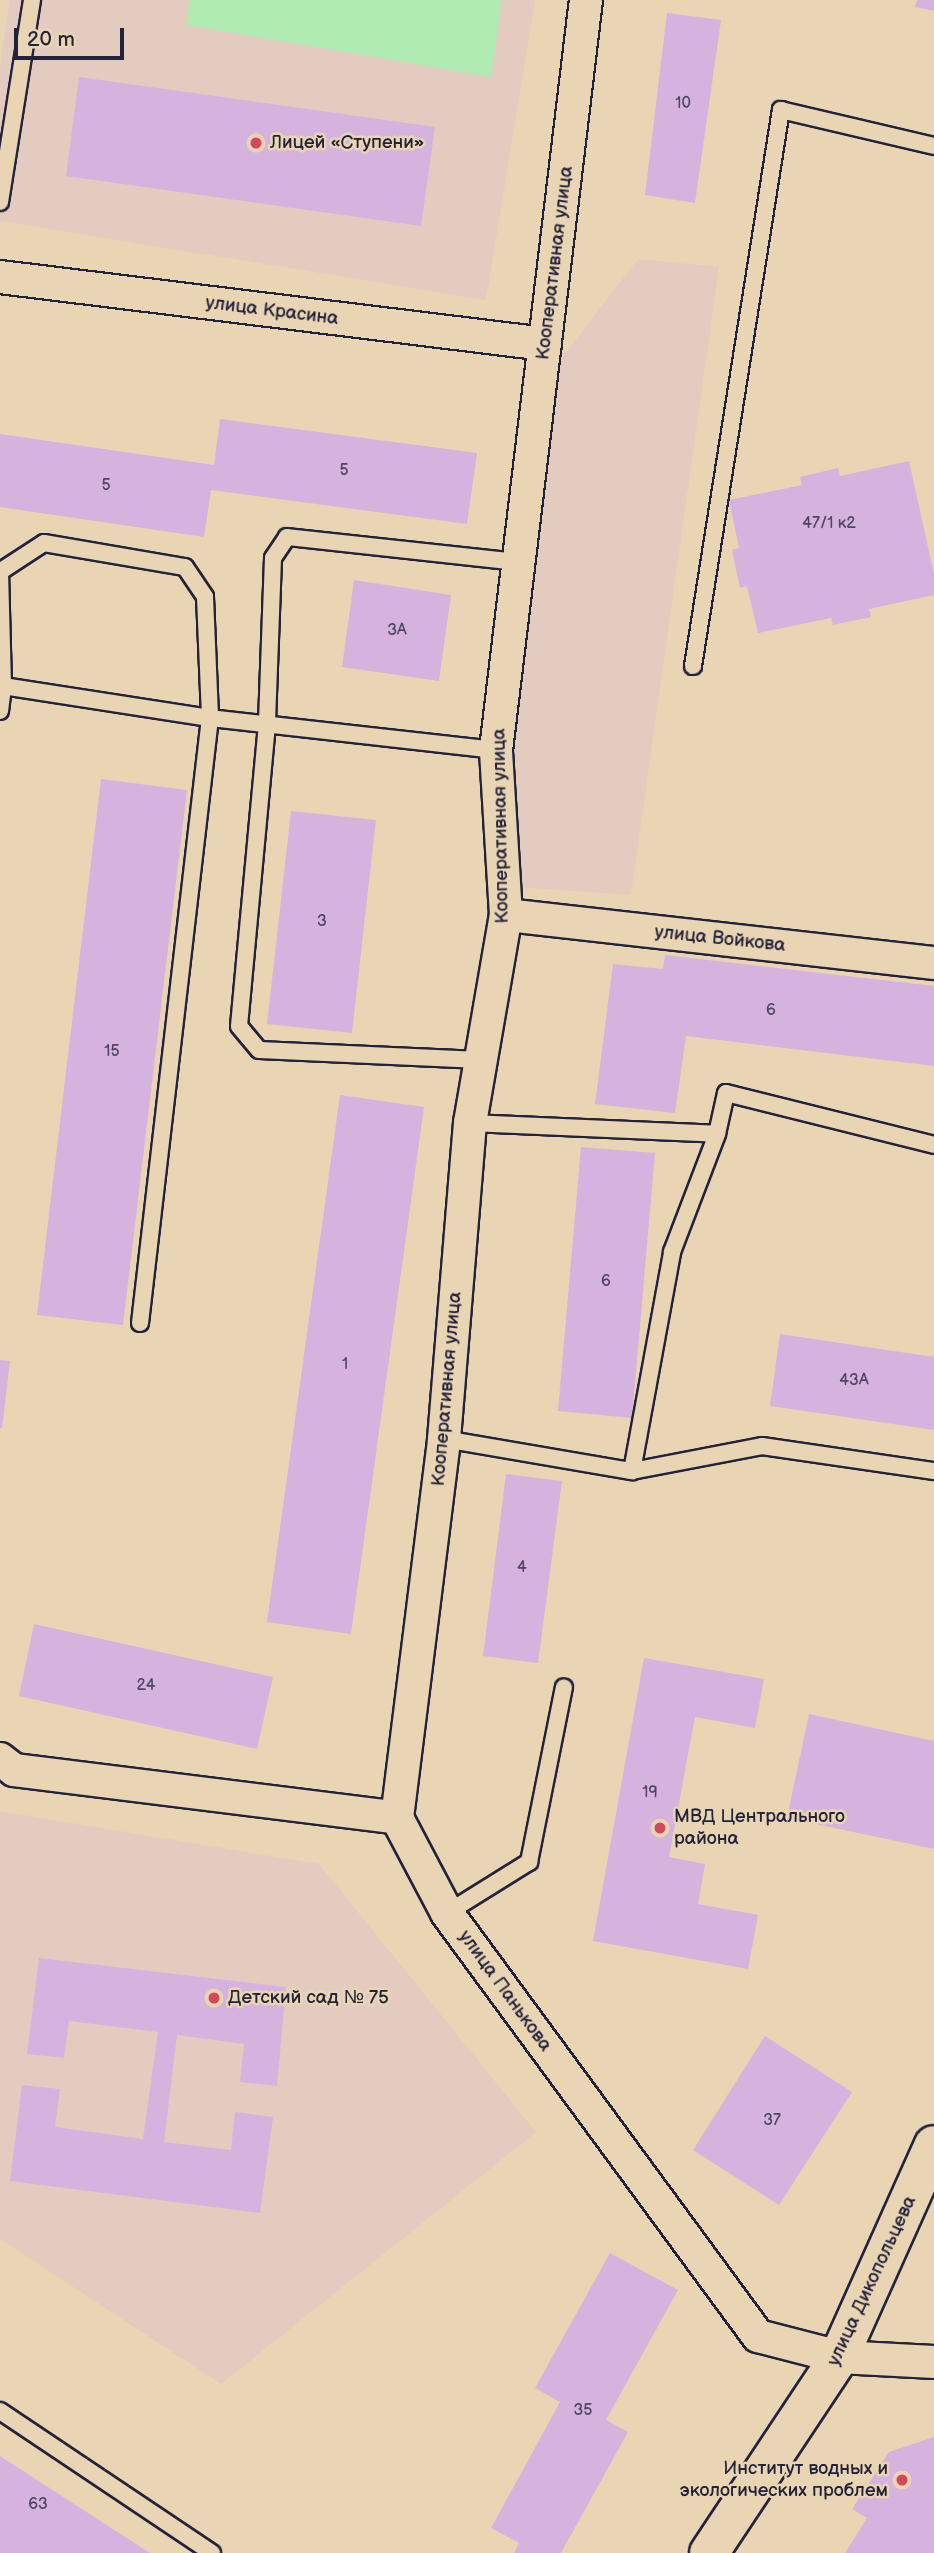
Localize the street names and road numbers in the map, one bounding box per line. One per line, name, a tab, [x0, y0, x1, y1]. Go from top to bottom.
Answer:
street label: Кооперативная улица	[532, 165, 578, 361]
street label: улица Красина	[204, 292, 340, 330]
street label: Кооперативная улица	[488, 728, 514, 924]
street label: улица Войкова	[653, 921, 787, 957]
street label: Кооперативная улица	[427, 1291, 467, 1487]
street label: улица Панькова	[453, 1926, 557, 2056]
street label: улица Дикопольцева	[823, 2192, 921, 2370]

